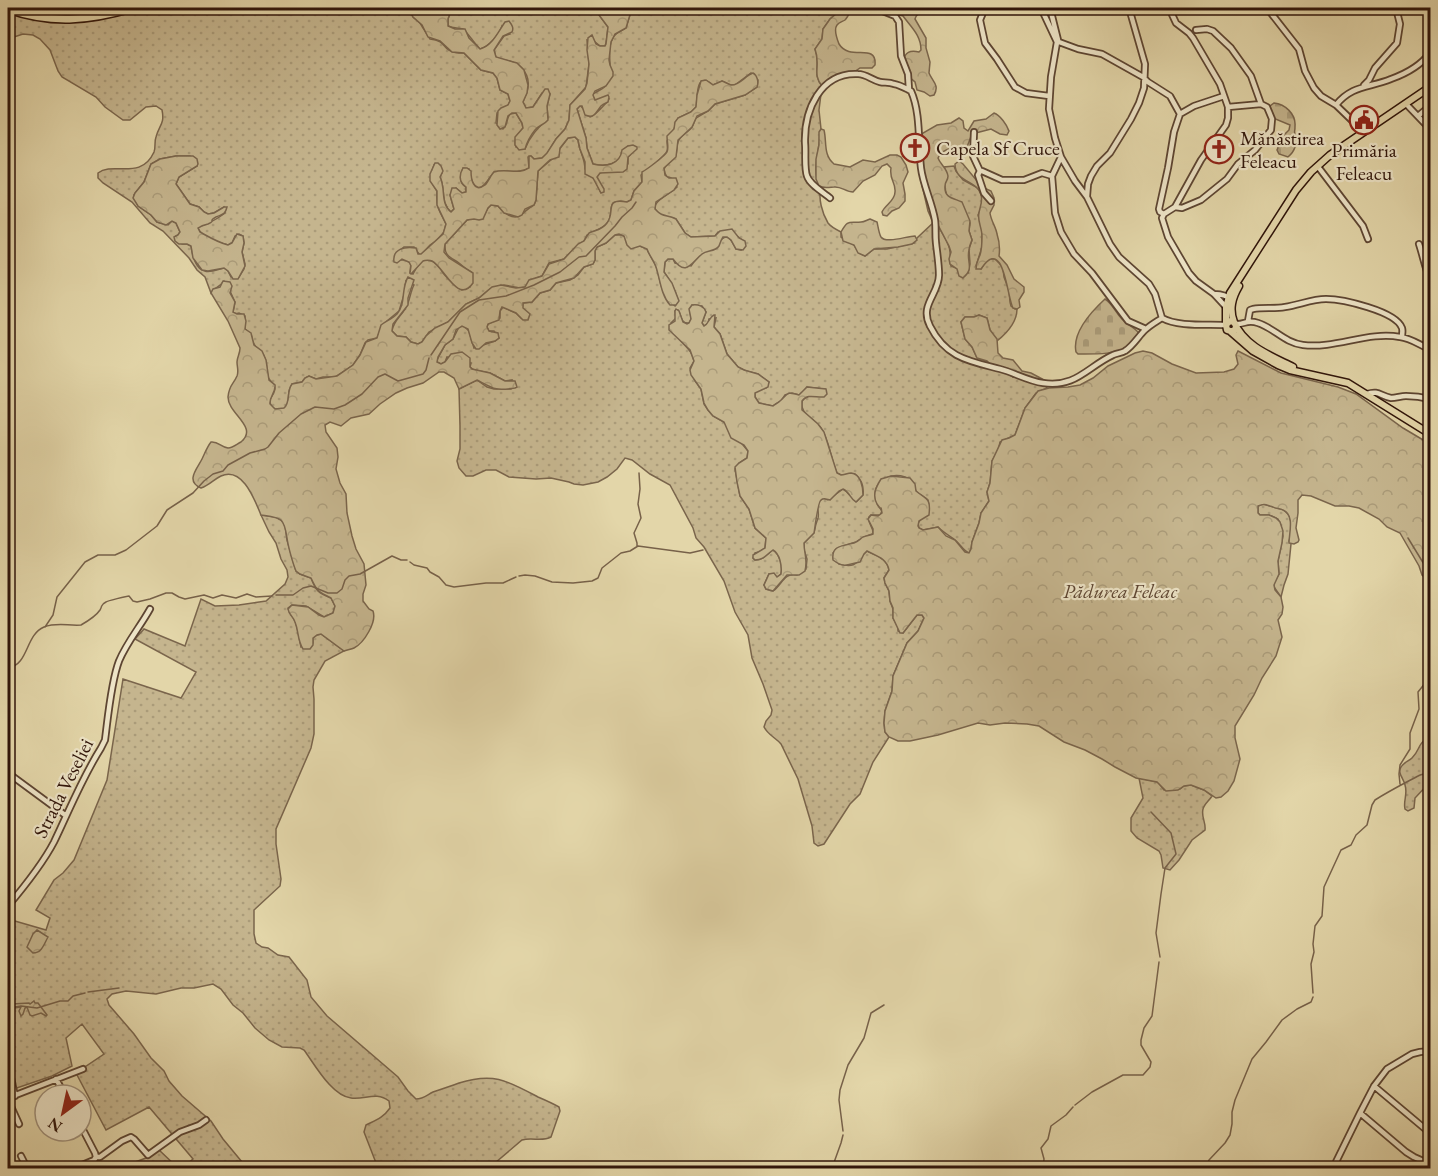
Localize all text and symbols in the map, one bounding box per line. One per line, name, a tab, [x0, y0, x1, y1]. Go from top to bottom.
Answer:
public building icon: Primăria Feleacu	[1348, 104, 1380, 136]
place label: Mănăstirea Feleacu	[1240, 125, 1324, 174]
church icon: Capela Sf Cruce	[899, 132, 931, 164]
church icon: Mănăstirea Feleacu	[1203, 133, 1235, 165]
place label: Capela Sf Cruce	[936, 135, 1060, 161]
place label: Primăria Feleacu	[1331, 137, 1397, 186]
park label: Pădurea Feleac	[1063, 578, 1178, 604]
street label: Strada Veseliei	[27, 734, 99, 842]
north arrow	[33, 1083, 93, 1143]
text: N	[44, 1113, 66, 1137]

